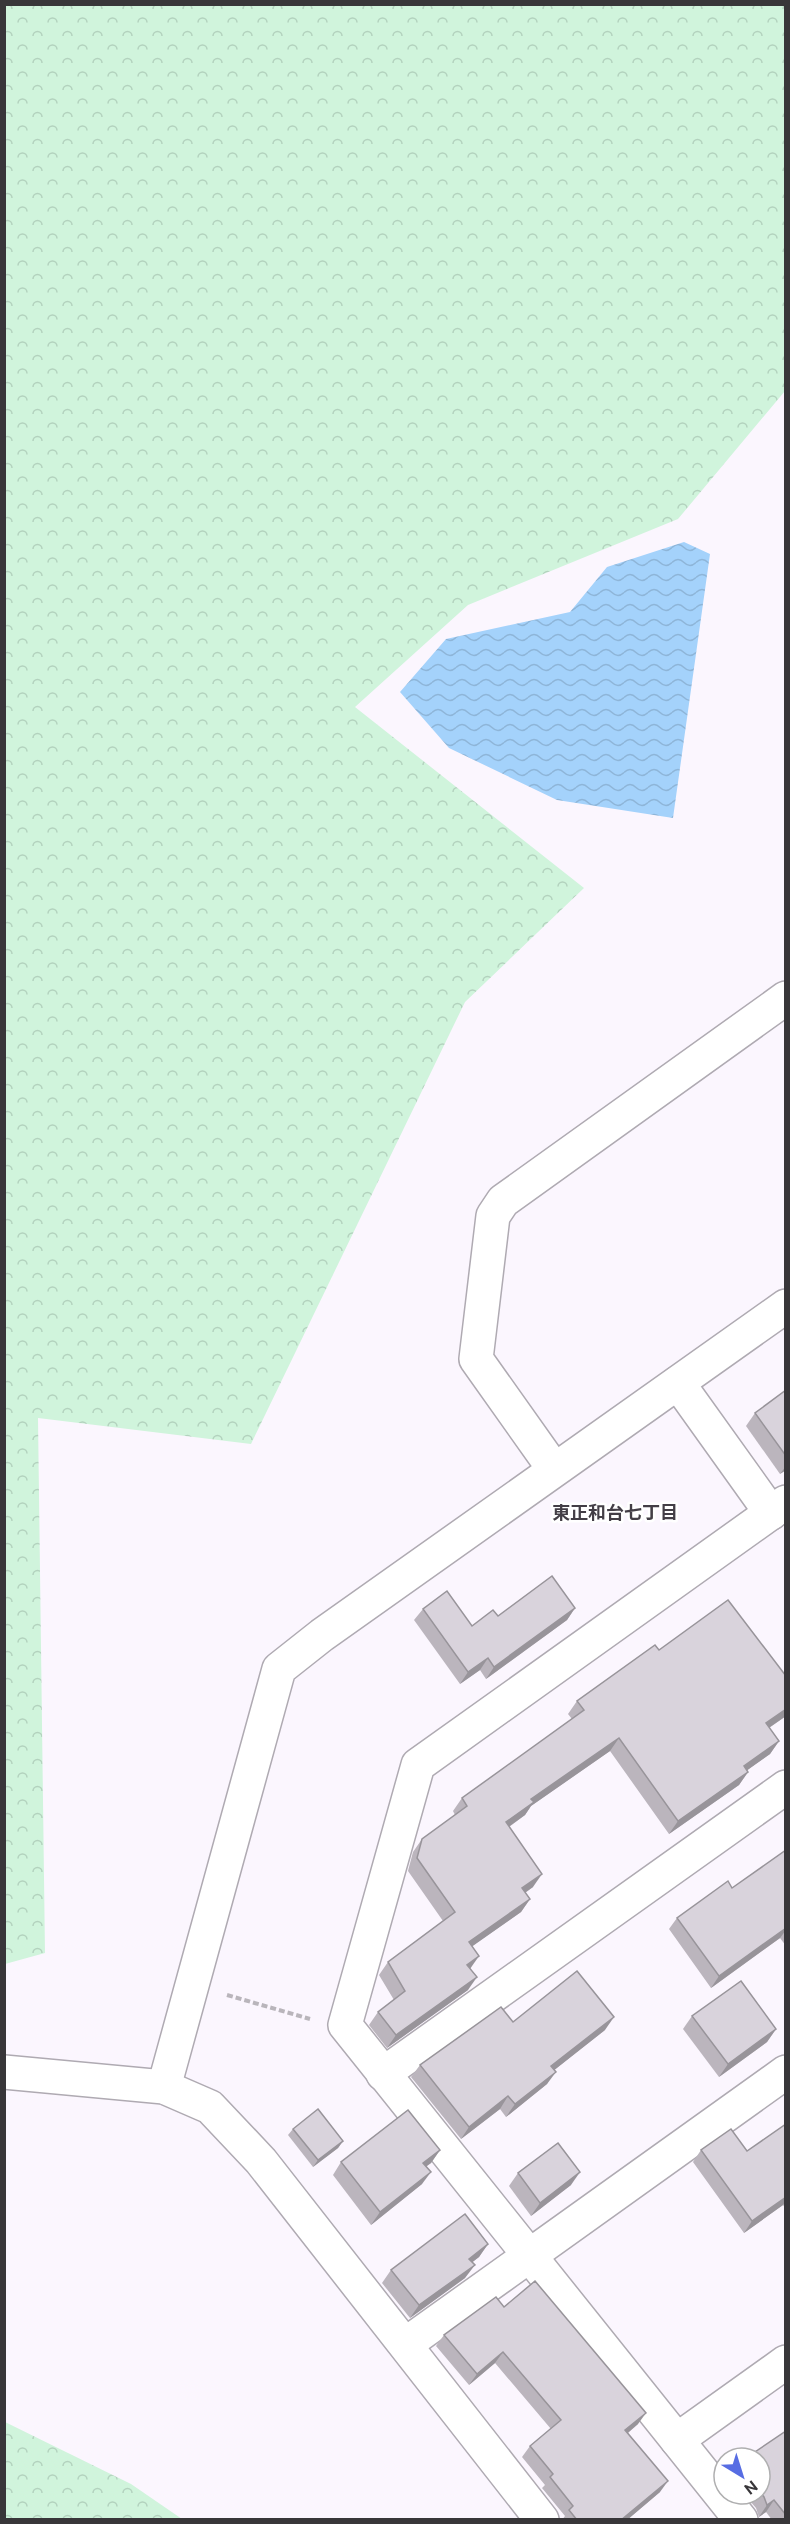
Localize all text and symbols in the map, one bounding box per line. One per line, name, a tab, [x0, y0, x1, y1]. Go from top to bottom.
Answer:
district label: 東正和台七丁目	[552, 1502, 678, 1522]
north arrow	[712, 2446, 772, 2506]
text: N	[741, 2477, 761, 2499]

